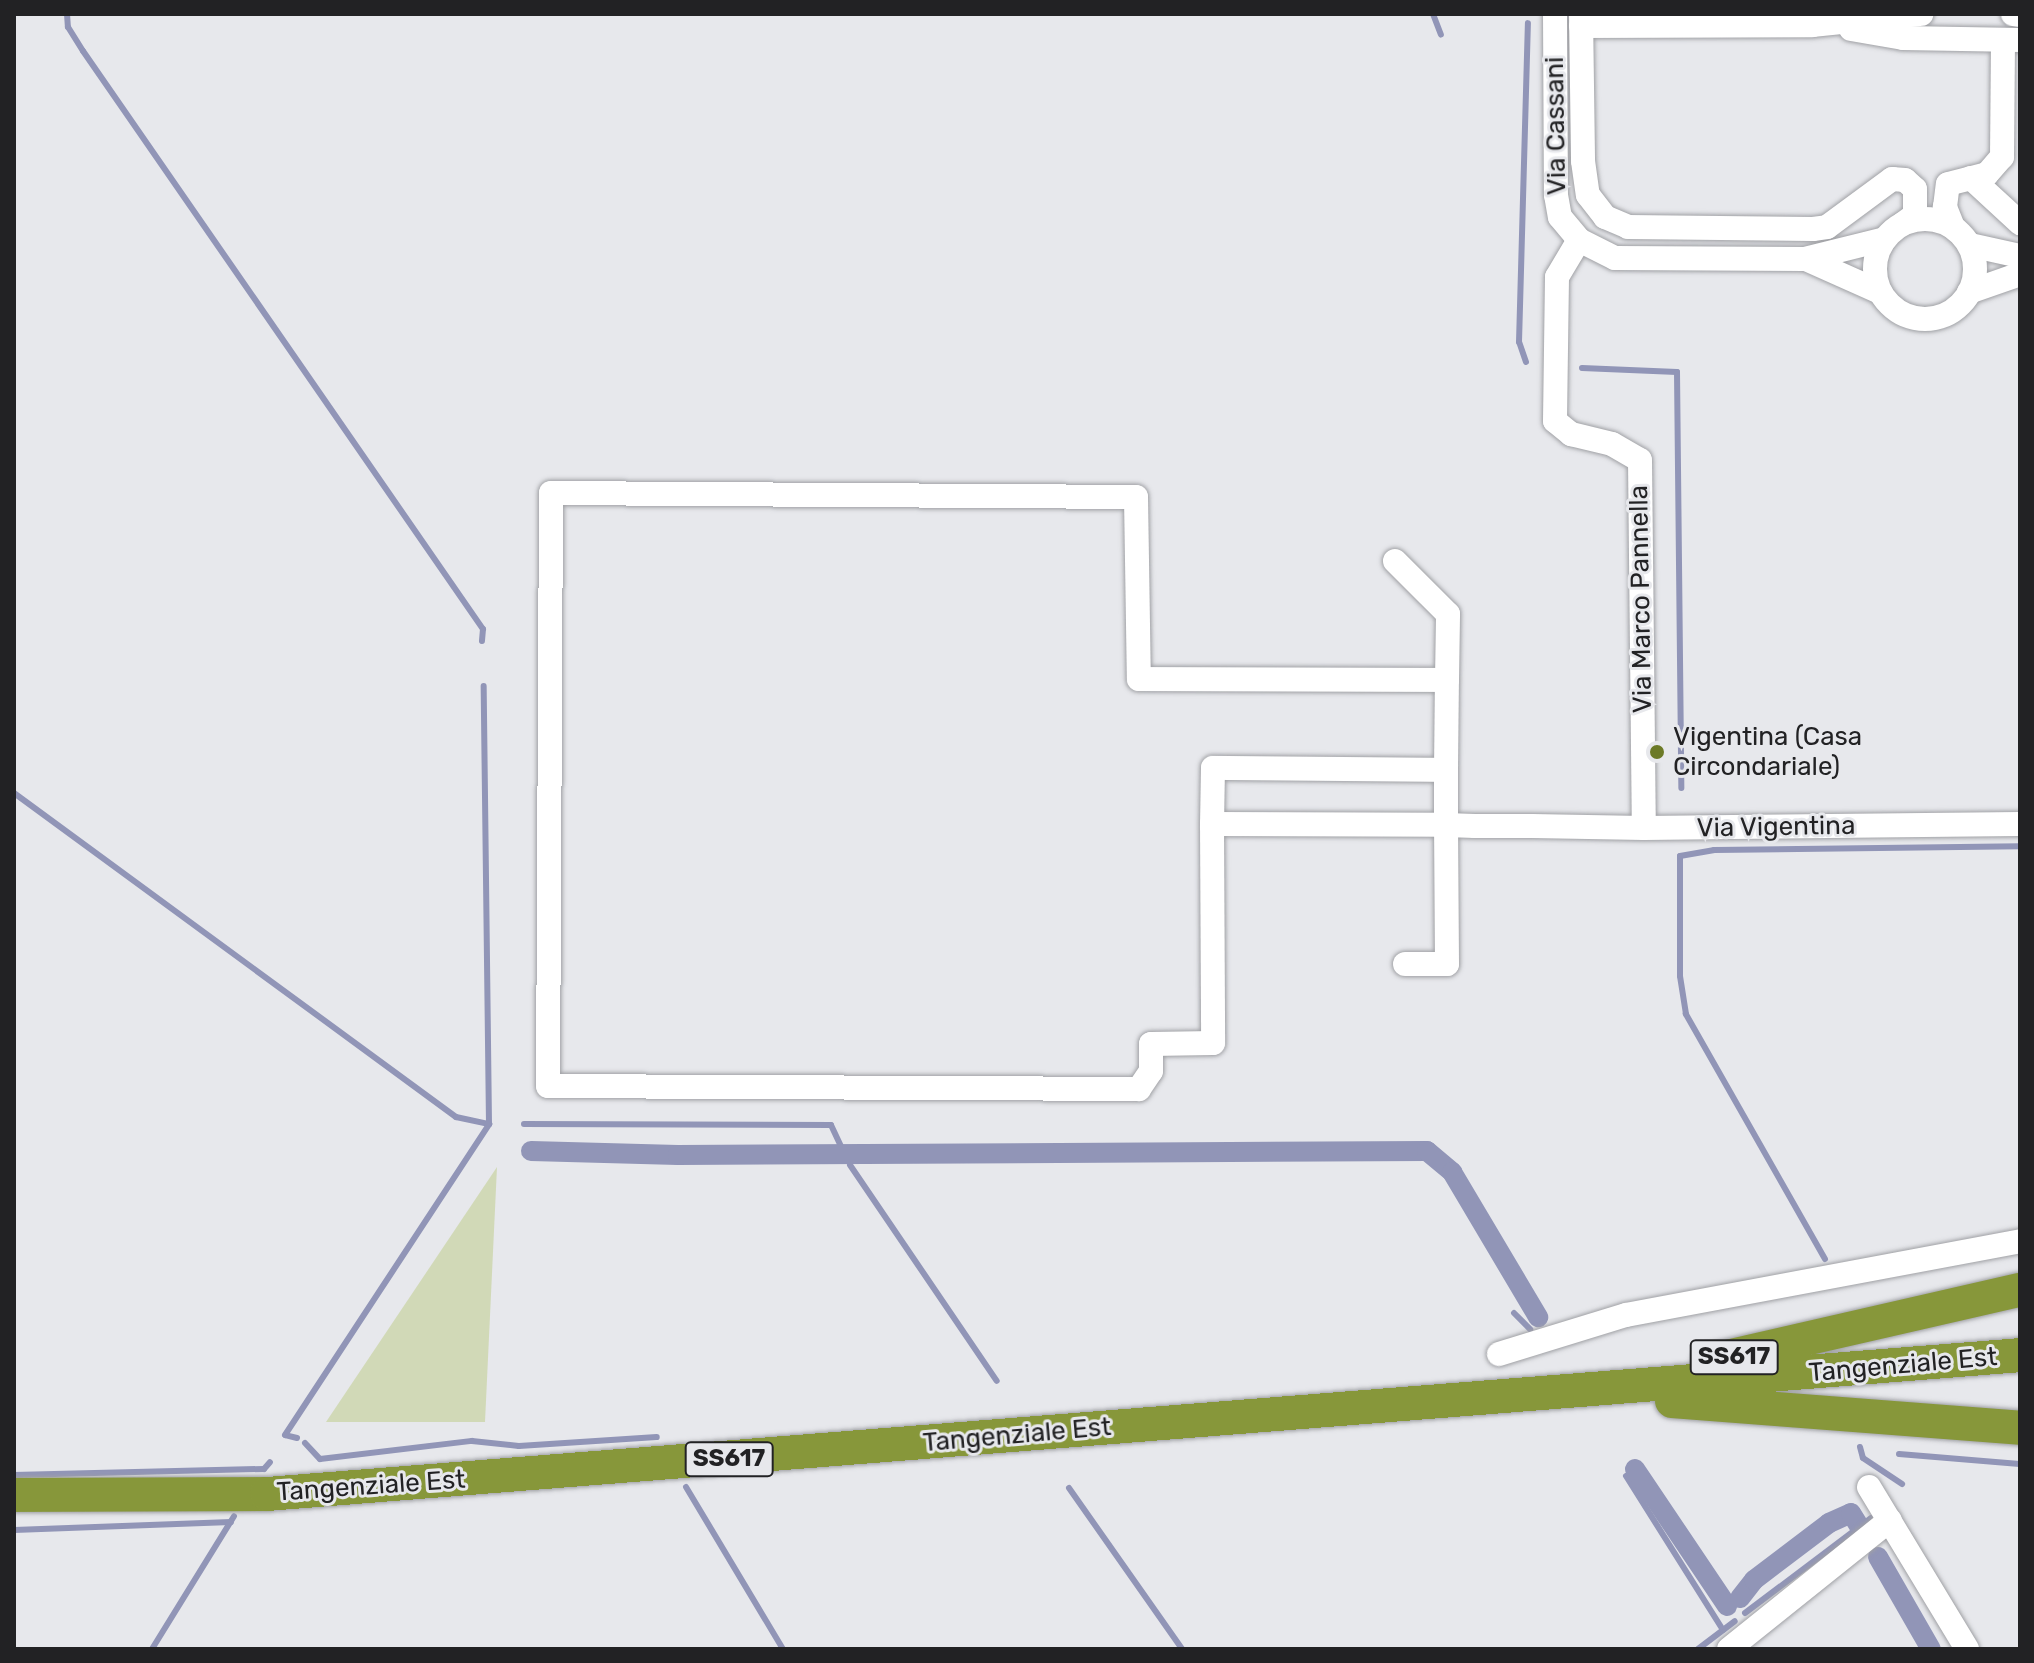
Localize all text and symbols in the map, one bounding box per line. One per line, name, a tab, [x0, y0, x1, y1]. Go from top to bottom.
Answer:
street label: Via Cassani	[1539, 56, 1573, 196]
street label: Via Marco Pannella	[1623, 485, 1659, 713]
place label: Vigentina (Casa Circondariale)	[1673, 721, 1862, 782]
marker: Vigentina (Casa Circondariale)	[1648, 743, 1666, 761]
street label: Via Vigentina	[1696, 810, 1856, 844]
road number: SS617	[1688, 1337, 1780, 1377]
street label: Tangenziale Est	[1808, 1341, 1998, 1389]
street label: Tangenziale Est	[922, 1411, 1112, 1459]
road number: SS617	[683, 1439, 775, 1479]
street label: Tangenziale Est	[276, 1464, 466, 1508]

